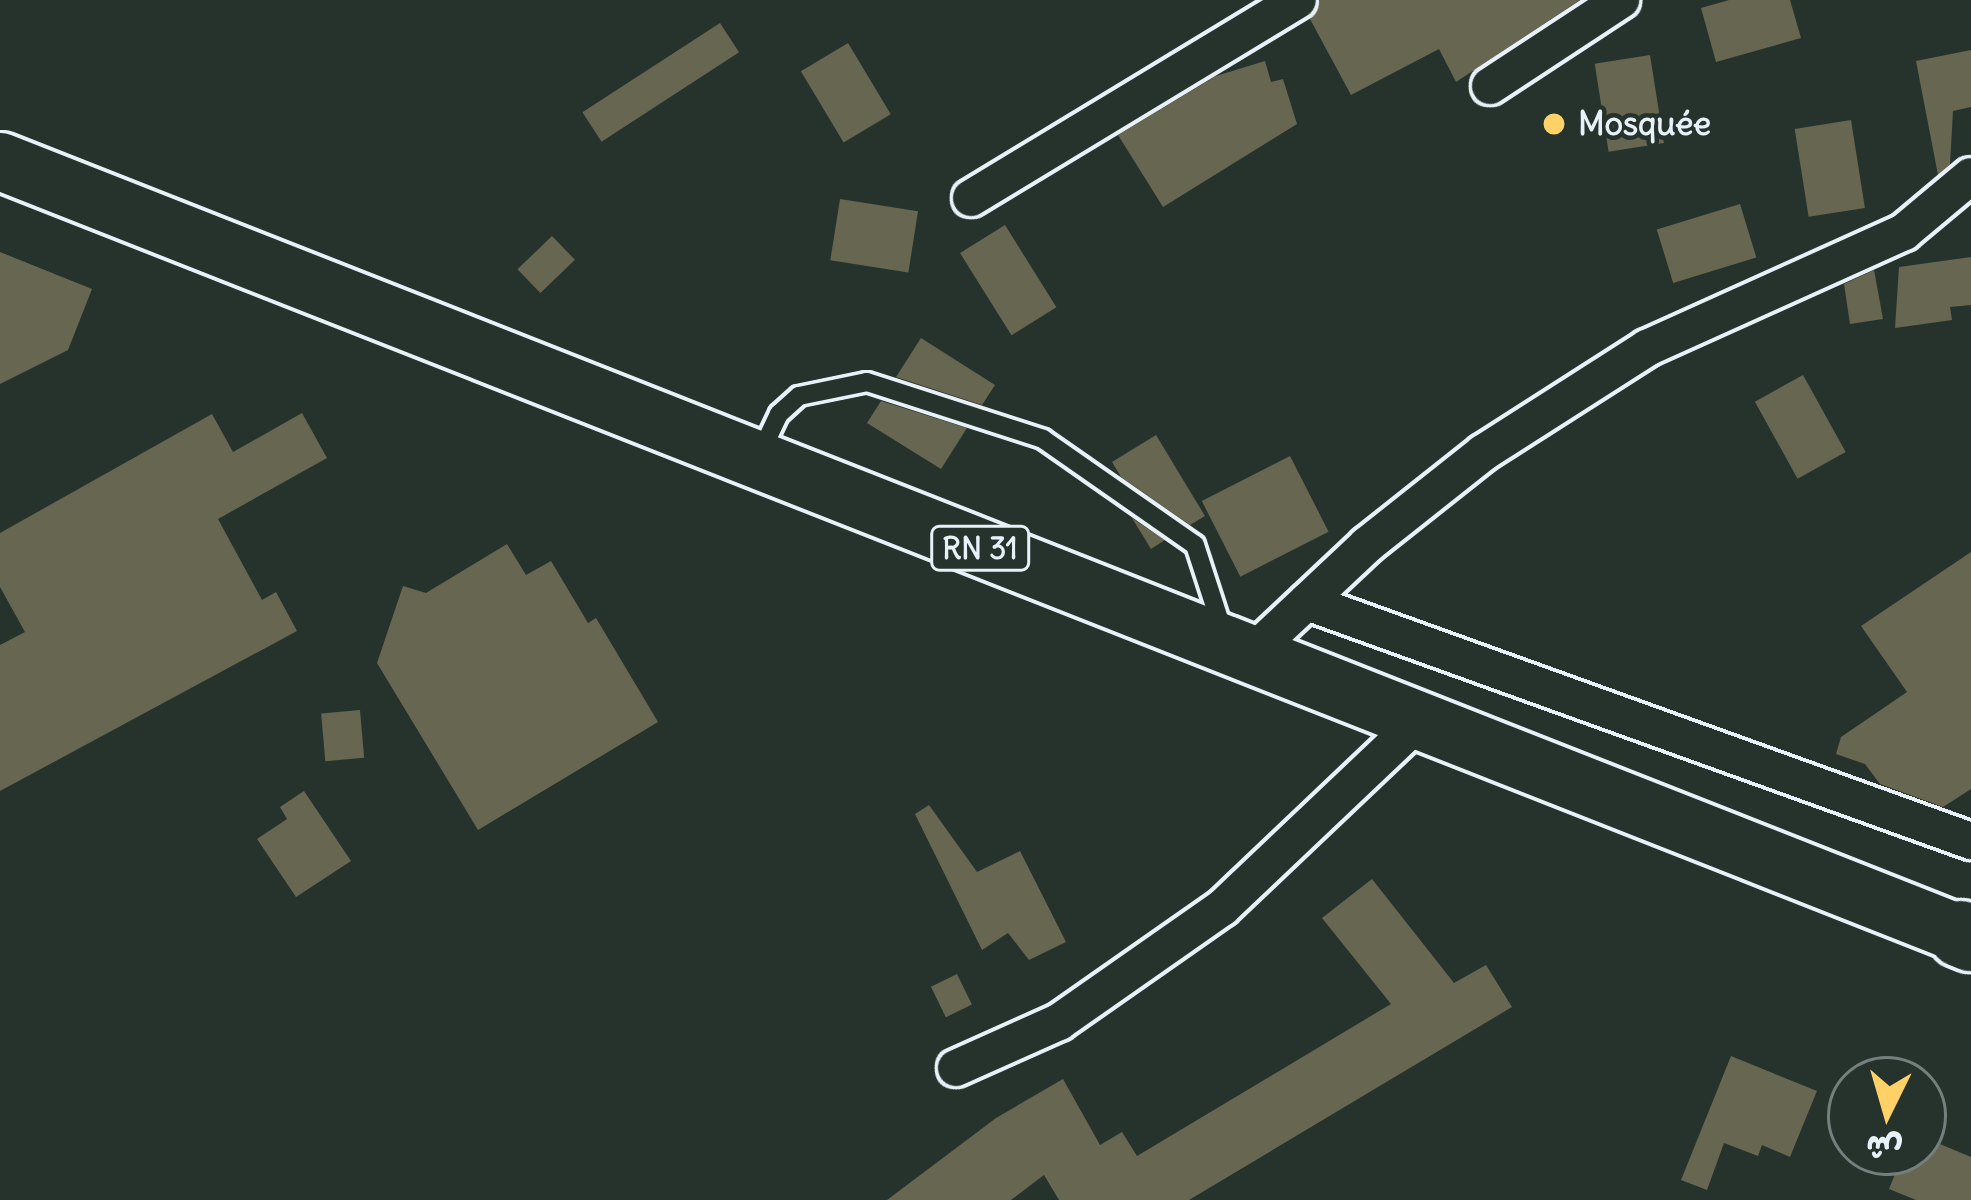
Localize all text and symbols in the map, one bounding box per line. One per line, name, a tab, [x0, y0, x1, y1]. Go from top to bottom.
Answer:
place label: Mosquée	[1578, 104, 1711, 144]
marker: Mosquée	[1541, 111, 1567, 137]
road number: RN 31	[929, 524, 1031, 572]
north arrow	[1827, 1056, 1947, 1176]
text: ش	[1864, 1126, 1904, 1171]

